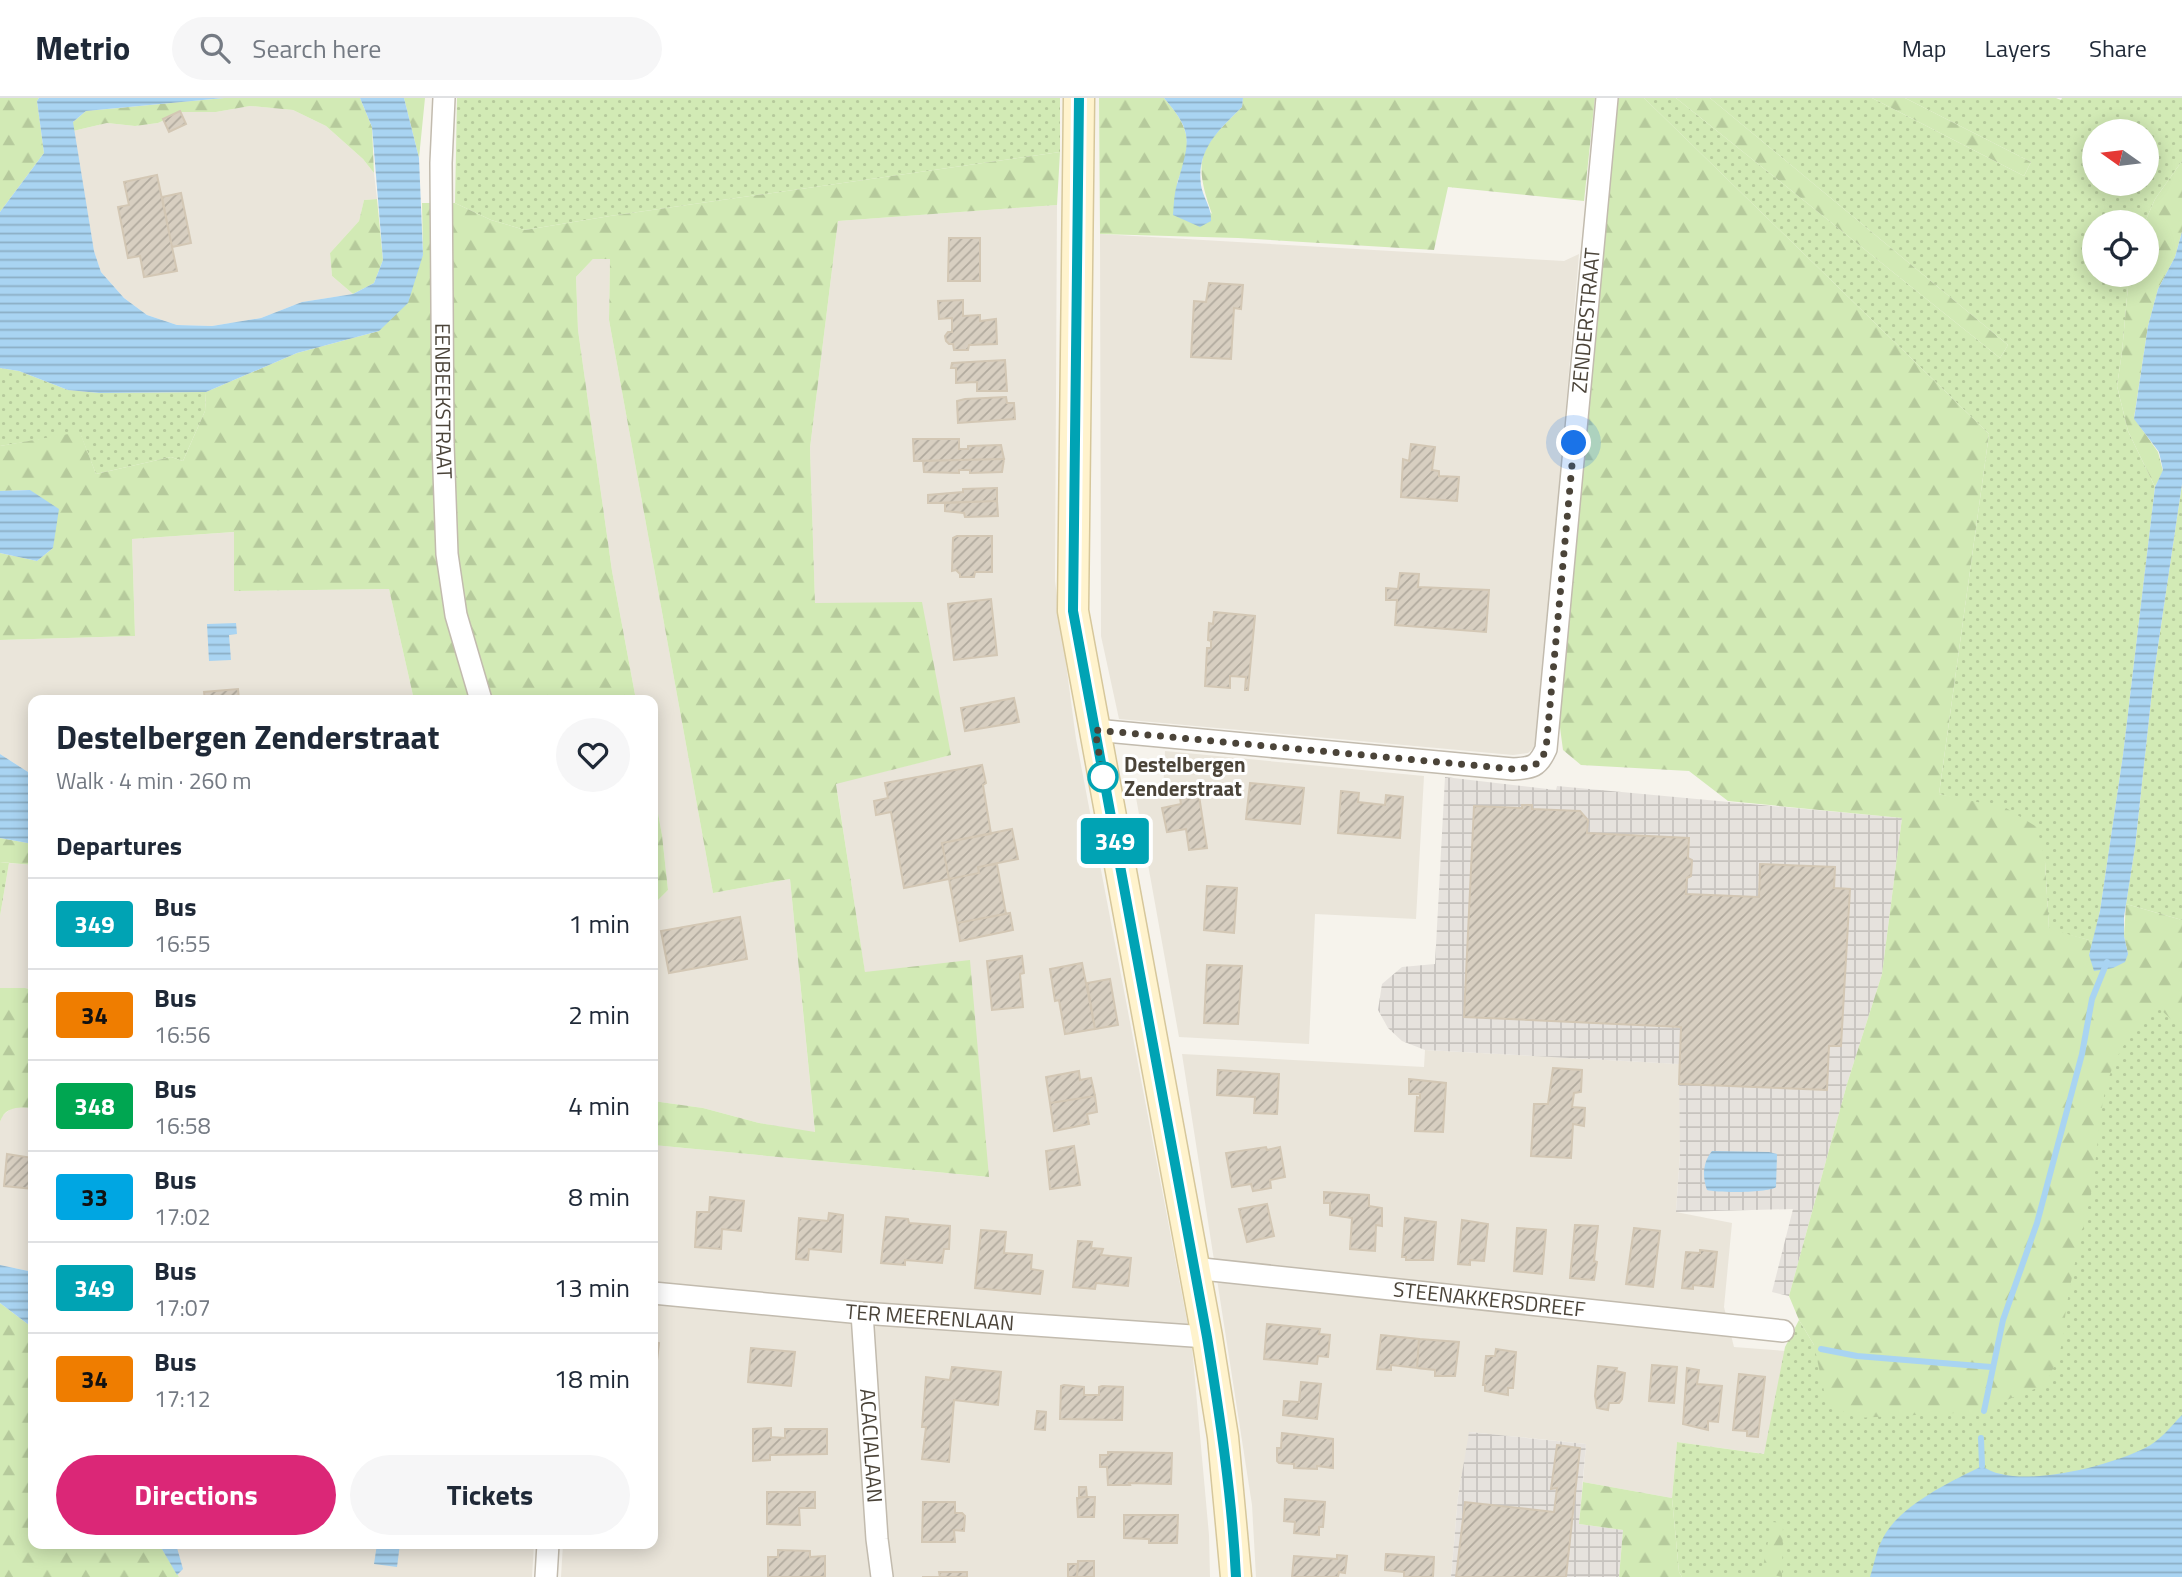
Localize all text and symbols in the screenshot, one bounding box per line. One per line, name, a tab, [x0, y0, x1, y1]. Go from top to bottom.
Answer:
search box	[172, 17, 662, 80]
text: Metrio	[35, 23, 130, 73]
icon: search	[196, 29, 234, 67]
text: Search here	[252, 29, 381, 68]
text: Map	[1902, 30, 1947, 66]
text: Layers	[1985, 30, 2051, 66]
text: Share	[2089, 30, 2147, 66]
north arrow	[2082, 119, 2160, 196]
map controls	[2082, 119, 2159, 287]
button: locate	[2082, 210, 2159, 287]
street label: ZENDERSTRAAT	[1562, 247, 1608, 394]
street label: EENBEEKSTRAAT	[427, 323, 461, 479]
your location	[1556, 425, 1591, 460]
text: Destelbergen Zenderstraat	[56, 712, 439, 762]
button: heart	[556, 718, 630, 792]
place label: Destelbergen Zenderstraat	[1124, 748, 1246, 804]
marker: Destelbergen Zenderstraat	[1088, 762, 1118, 792]
text: Walk · 4 min · 260 m	[56, 763, 252, 798]
line badge: 349	[1075, 818, 1155, 864]
text: 349	[1095, 823, 1135, 859]
text: Departures	[56, 826, 182, 865]
text: Bus	[154, 887, 196, 926]
text: 1 min	[568, 904, 630, 943]
text: 349	[74, 906, 115, 942]
text: 16:55	[154, 926, 211, 961]
text: Bus	[154, 978, 196, 1017]
text: 2 min	[568, 995, 630, 1034]
text: 34	[81, 997, 108, 1033]
text: 16:56	[154, 1017, 211, 1052]
text: Bus	[154, 1069, 196, 1108]
text: 4 min	[568, 1086, 630, 1125]
text: 348	[74, 1088, 115, 1124]
text: 16:58	[154, 1108, 211, 1143]
text: Bus	[154, 1160, 196, 1199]
text: 8 min	[568, 1177, 630, 1216]
text: 33	[81, 1179, 108, 1215]
text: 17:02	[154, 1199, 211, 1234]
text: Bus	[154, 1251, 196, 1290]
text: 13 min	[554, 1268, 630, 1307]
text: 349	[74, 1270, 115, 1306]
street label: STEENAKKERSDREEF	[1392, 1272, 1587, 1325]
text: 17:07	[154, 1290, 211, 1325]
street label: TER MEERENLAAN	[844, 1294, 1015, 1339]
text: Bus	[154, 1342, 196, 1381]
text: 18 min	[554, 1359, 630, 1398]
text: 34	[81, 1361, 108, 1397]
text: 17:12	[154, 1381, 211, 1416]
street label: ACACIALAAN	[852, 1387, 892, 1504]
button: Directions	[56, 1455, 336, 1535]
button: Tickets	[350, 1455, 630, 1535]

